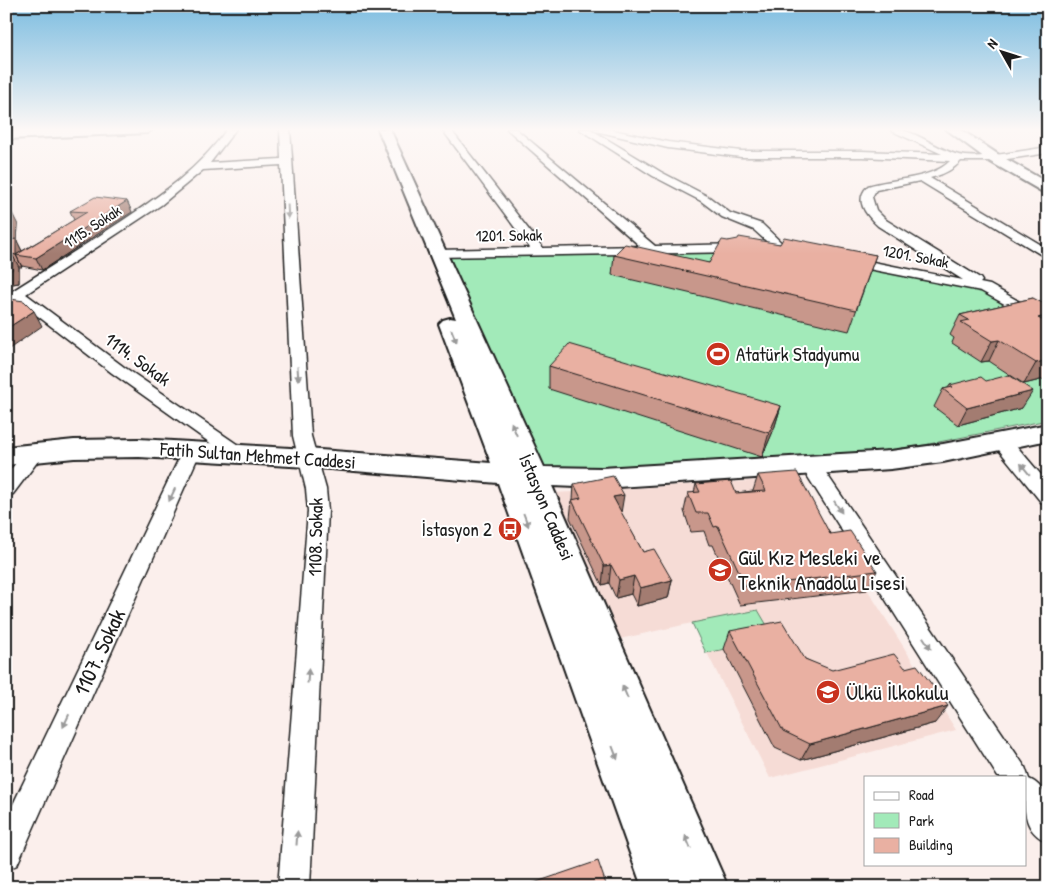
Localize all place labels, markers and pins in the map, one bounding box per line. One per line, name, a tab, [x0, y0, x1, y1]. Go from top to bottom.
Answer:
sports icon: Atatürk Stadyumu	[705, 341, 731, 367]
place label: Atatürk Stadyumu	[736, 341, 860, 367]
place label: İstasyon 2	[421, 516, 492, 542]
bus stop icon: İstasyon 2	[497, 516, 523, 542]
place label: Gül Kız Mesleki ve Teknik Anadolu Lisesi	[738, 542, 905, 597]
school or university icon: Gül Kız Mesleki ve Teknik Anadolu Lisesi	[707, 557, 733, 583]
place label: Ülkü İlkokulu	[846, 677, 949, 707]
school or university icon: Ülkü İlkokulu	[815, 679, 841, 705]

